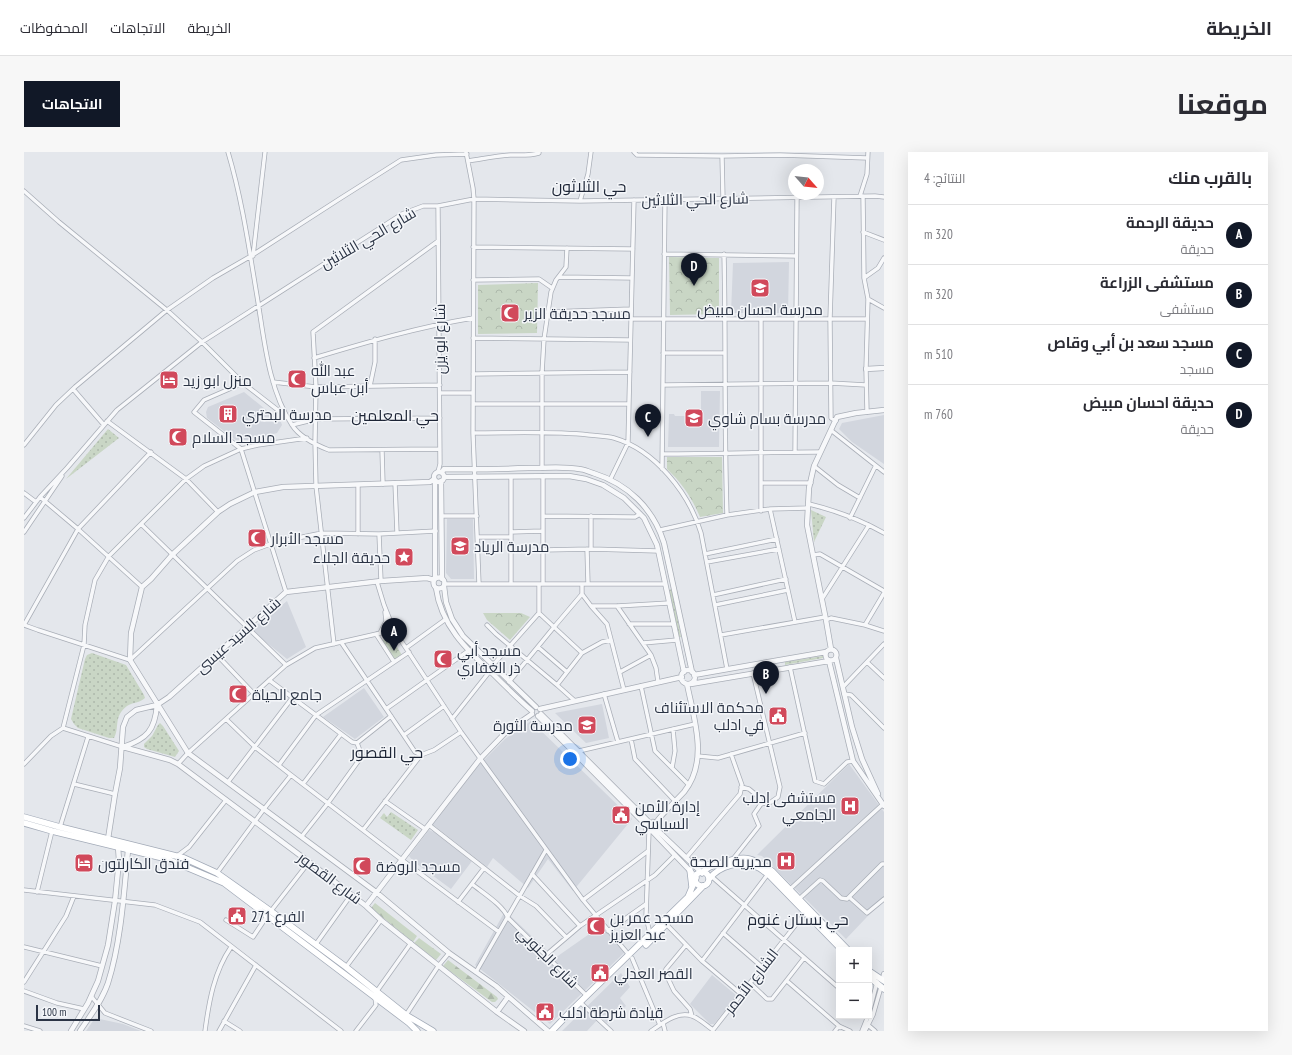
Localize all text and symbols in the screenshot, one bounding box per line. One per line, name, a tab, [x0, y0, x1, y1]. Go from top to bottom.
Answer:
text: الخريطة	[1206, 16, 1272, 40]
text: المحفوظات	[20, 19, 88, 37]
text: الاتجاهات	[110, 19, 166, 37]
text: الخريطة	[188, 19, 231, 37]
button: الاتجاهات	[24, 81, 120, 127]
text: موقعنا	[1177, 85, 1268, 122]
north arrow	[788, 164, 824, 200]
text: بالقرب منك	[1168, 167, 1252, 189]
text: النتائج: 4	[924, 170, 965, 187]
district label: حي الثلاثون	[552, 176, 626, 200]
street label: شارع الحي الثلاثين	[641, 189, 749, 212]
street label: شارع الحي الثلاثين	[317, 203, 421, 276]
text: حديقة الرحمة	[1126, 213, 1214, 232]
text: 320 m	[924, 226, 953, 243]
text: A	[1236, 226, 1242, 243]
text: حديقة	[1181, 241, 1214, 258]
pin: D	[681, 253, 707, 286]
text: مستشفى الزراعة	[1100, 273, 1214, 292]
school or university icon: مدرسة احسان مبيض	[749, 277, 771, 299]
text: 320 m	[924, 286, 953, 303]
text: B	[1236, 286, 1242, 303]
place label: مدرسة احسان مبيض	[697, 300, 823, 320]
text: مستشفى	[1160, 301, 1214, 318]
mosque icon: مسجد حديقة الزير	[499, 302, 521, 324]
street label: شارع ابو يزن	[430, 304, 451, 374]
place label: مسجد حديقة الزير	[523, 304, 631, 323]
text: مسجد سعد بن أبي وقاص	[1047, 333, 1214, 352]
text: 510 m	[924, 346, 953, 363]
text: C	[1236, 346, 1242, 363]
place label: عبد الله أبن عباس	[311, 361, 369, 398]
text: مسجد	[1180, 361, 1214, 378]
mosque icon: عبد الله أبن عباس	[286, 368, 308, 390]
hotel icon: منزل ابو زيد	[158, 369, 180, 391]
place label: منزل ابو زيد	[183, 371, 252, 390]
text: حديقة احسان مبيض	[1083, 393, 1214, 412]
building icon: مدرسة البحتري	[217, 403, 239, 425]
pin: C	[635, 404, 661, 437]
place label: مدرسة البحتري	[242, 405, 332, 427]
district label: حي المعلمين	[351, 405, 439, 429]
text: 760 m	[924, 406, 953, 423]
text: D	[1236, 406, 1242, 423]
school or university icon: مدرسة بسام شاوي	[683, 407, 705, 429]
place label: مدرسة بسام شاوي	[708, 409, 826, 431]
text: حديقة	[1181, 421, 1214, 438]
mosque icon: مسجد السلام	[167, 426, 189, 448]
place label: مسجد السلام	[192, 428, 275, 448]
mosque icon: مسجد الأبرار	[246, 527, 268, 549]
place label: مسجد الأبرار	[270, 529, 344, 548]
school or university icon: مدرسة الرياد	[449, 535, 471, 557]
place label: مدرسة الرياد	[474, 537, 549, 556]
place icon: حديقة الجلاء	[393, 546, 415, 568]
place label: حديقة الجلاء	[313, 548, 390, 567]
street label: شارع السيد عيسى	[191, 593, 286, 679]
pin: A	[381, 618, 407, 651]
place label: مسجد أبي ذر الغفاري	[457, 641, 521, 680]
mosque icon: مسجد أبي ذر الغفاري	[432, 648, 454, 670]
pin: B	[753, 661, 779, 694]
mosque icon: جامع الحياة	[227, 683, 249, 705]
place label: جامع الحياة	[252, 685, 322, 706]
place label: محكمة الاستئناف في ادلب	[654, 698, 764, 737]
public building icon: محكمة الاستئناف في ادلب	[767, 705, 789, 727]
school or university icon: مدرسة الثورة	[576, 714, 598, 736]
place label: مدرسة الثورة	[493, 716, 573, 735]
district label: حي القصور	[350, 742, 423, 766]
your location	[560, 749, 580, 769]
place label: مستشفى إدلب الجامعي	[742, 788, 836, 827]
hospital icon: مستشفى إدلب الجامعي	[839, 795, 861, 817]
place label: إدارة الأمن السياسي	[635, 797, 700, 836]
public building icon: إدارة الأمن السياسي	[610, 804, 632, 826]
street label: شارع القصور	[292, 847, 366, 910]
hospital icon: مديرية الصحة	[775, 850, 797, 872]
hotel icon: فندق الكارلتون	[73, 852, 95, 874]
place label: مديرية الصحة	[690, 852, 772, 871]
place label: فندق الكارلتون	[98, 854, 189, 874]
mosque icon: مسجد الروضة	[351, 855, 373, 877]
place label: مسجد الروضة	[376, 857, 461, 876]
public building icon: الفرع 271	[226, 905, 248, 927]
place label: الفرع 271	[251, 907, 305, 928]
place label: مسجد عمر بن عبد العزيز	[609, 908, 694, 944]
district label: حي بستان غنوم	[747, 909, 849, 933]
mosque icon: مسجد عمر بن عبد العزيز	[585, 915, 607, 937]
street label: شارع الجنوبي	[511, 922, 583, 994]
street label: الشارع الأحمر	[719, 945, 784, 1019]
map controls	[836, 947, 872, 1019]
button: +	[836, 947, 872, 983]
public building icon: القصر العدلي	[589, 962, 611, 984]
place label: القصر العدلي	[614, 964, 693, 986]
button: −	[836, 983, 872, 1019]
public building icon: قيادة شرطة ادلب	[534, 1001, 556, 1023]
scale bar	[36, 1003, 100, 1022]
place label: قيادة شرطة ادلب	[559, 1003, 663, 1022]
text: 100 m	[42, 1005, 66, 1019]

